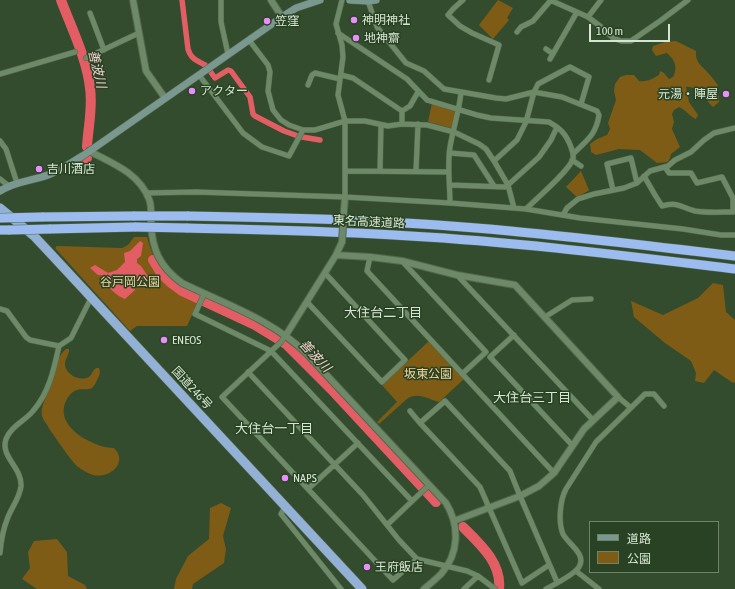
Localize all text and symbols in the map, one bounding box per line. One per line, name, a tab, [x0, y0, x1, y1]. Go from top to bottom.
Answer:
place label: 神明神社	[362, 13, 410, 27]
place label: 笠窪	[275, 14, 299, 28]
marker: 神明神社	[349, 15, 359, 25]
marker: 笠窪	[262, 16, 272, 26]
scale bar	[591, 16, 672, 42]
text: 100 m	[596, 24, 623, 38]
place label: 地神齋	[364, 31, 400, 45]
marker: 地神齋	[351, 33, 361, 43]
water label: 善波川	[85, 48, 109, 90]
place label: アクター	[200, 84, 248, 98]
marker: アクター	[187, 86, 197, 96]
place label: 元湯・陣屋	[658, 87, 718, 101]
marker: 元湯・陣屋	[721, 89, 731, 99]
place label: 吉川酒店	[47, 162, 95, 176]
marker: 吉川酒店	[34, 164, 44, 174]
street label: 東名高速道路	[333, 213, 405, 231]
park label: 谷戸岡公園	[100, 275, 160, 289]
district label: 大住台二丁目	[344, 305, 422, 321]
place label: ENEOS	[172, 333, 201, 347]
marker: ENEOS	[159, 335, 169, 345]
water label: 善波川	[296, 336, 334, 376]
street label: 国道246号	[169, 364, 215, 412]
park label: 坂東公園	[404, 367, 452, 381]
district label: 大住台三丁目	[493, 390, 571, 406]
district label: 大住台一丁目	[235, 421, 313, 437]
place label: NAPS	[293, 471, 317, 485]
marker: NAPS	[280, 473, 290, 483]
legend	[589, 521, 719, 573]
text: 道路	[627, 532, 651, 546]
text: 公園	[627, 552, 651, 566]
place label: 王府飯店	[375, 560, 423, 574]
marker: 王府飯店	[362, 562, 372, 572]

